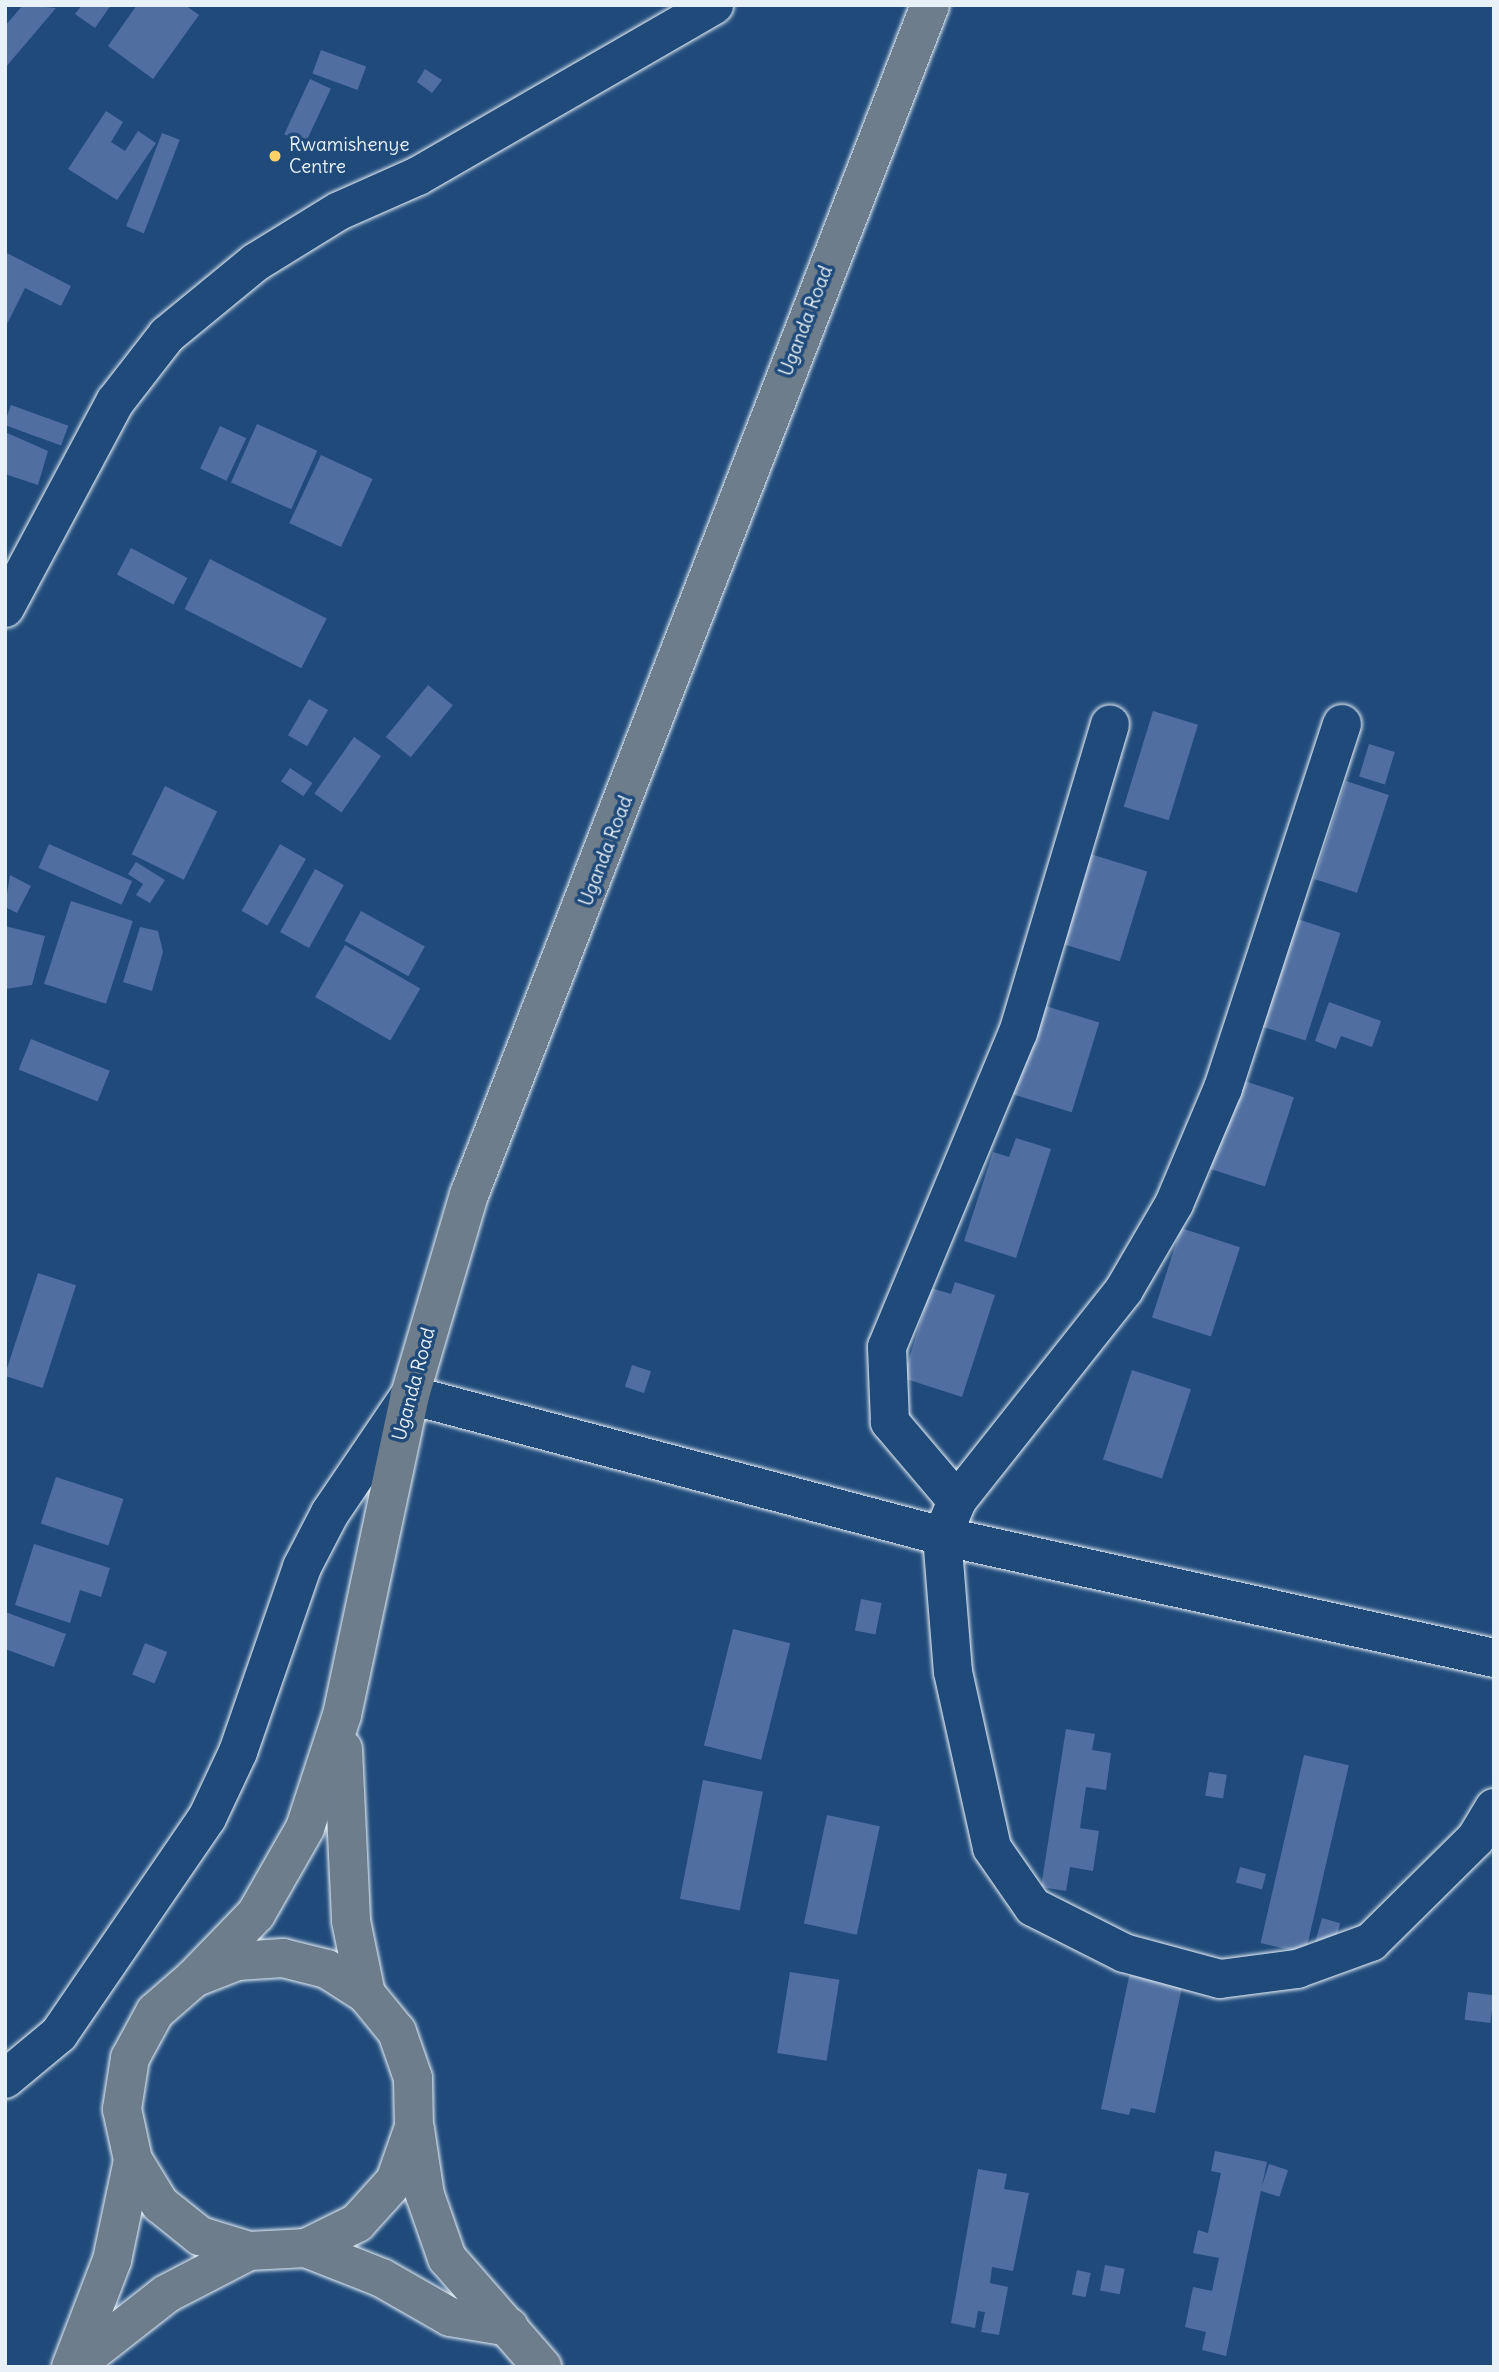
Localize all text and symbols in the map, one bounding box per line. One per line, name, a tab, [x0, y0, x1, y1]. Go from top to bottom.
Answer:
place label: Rwamishenye Centre	[289, 134, 409, 178]
marker: Rwamishenye Centre	[267, 148, 283, 164]
street label: Uganda Road	[775, 263, 837, 379]
street label: Uganda Road	[575, 793, 637, 909]
street label: Uganda Road	[388, 1325, 440, 1443]

